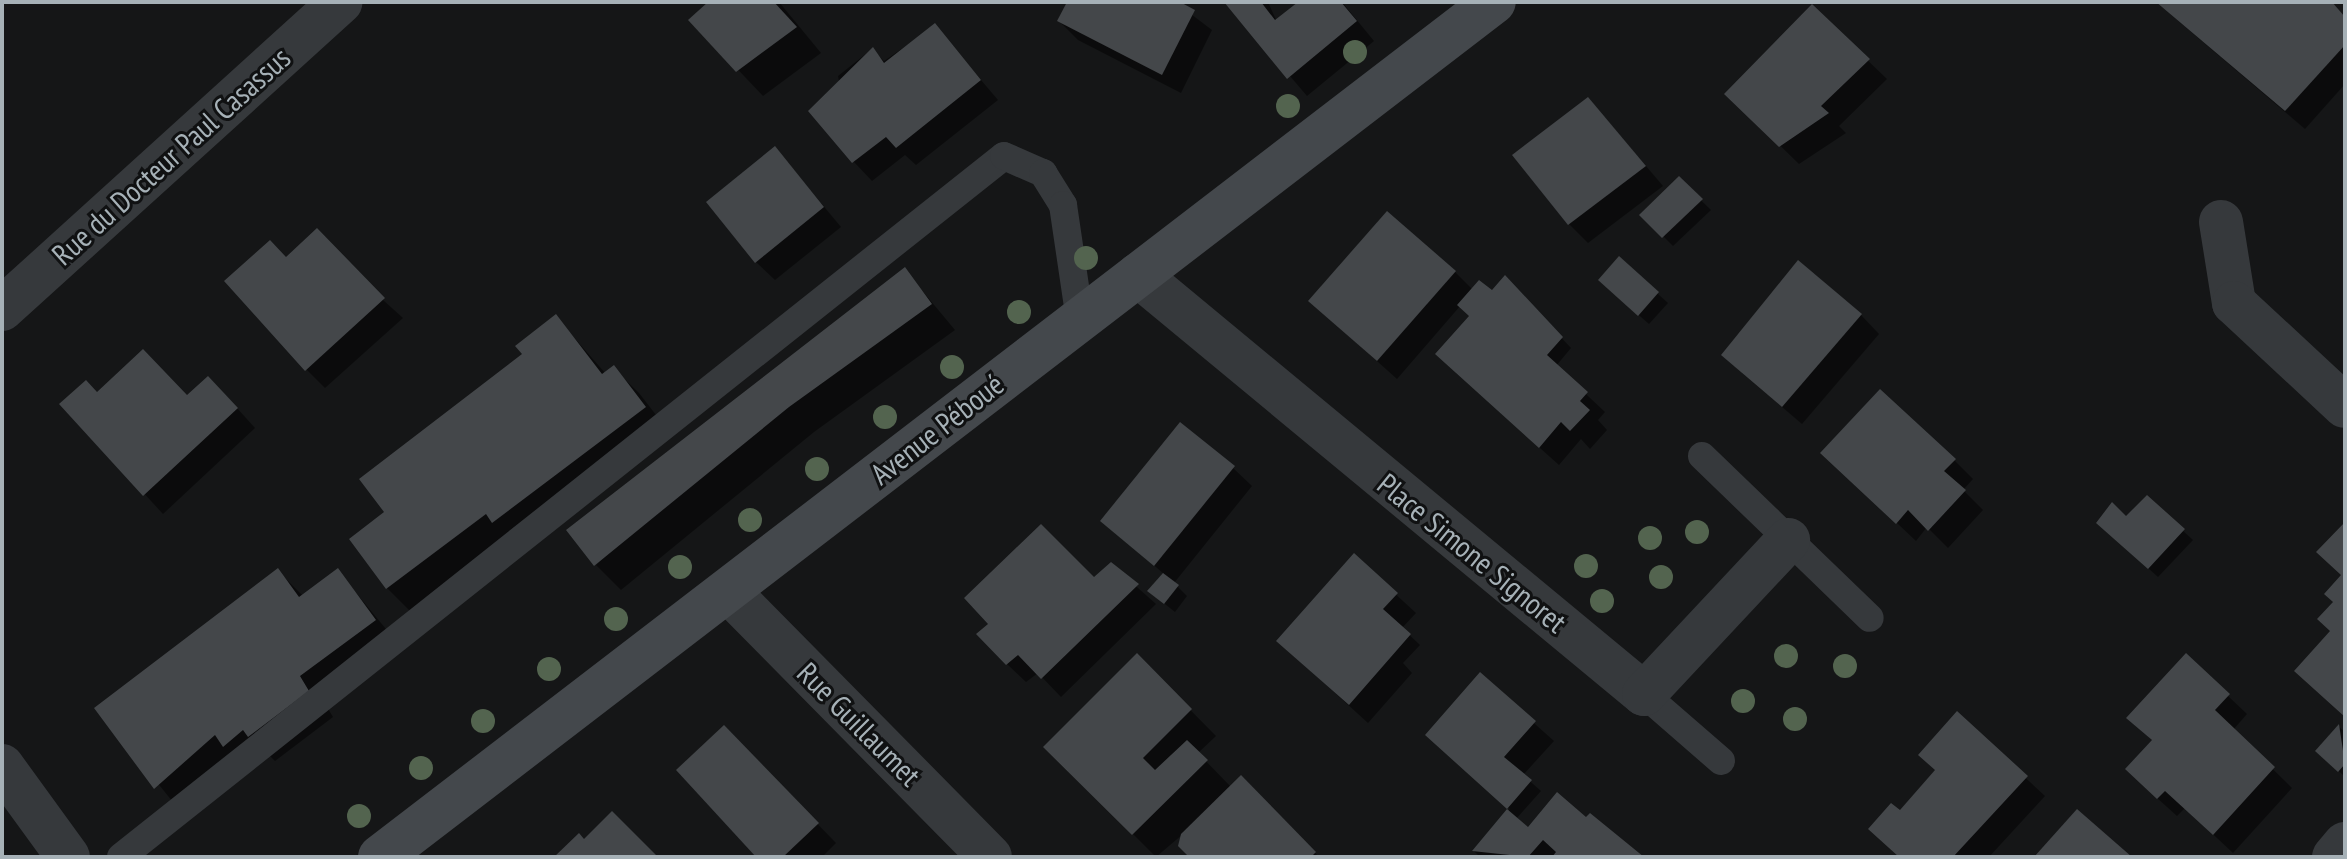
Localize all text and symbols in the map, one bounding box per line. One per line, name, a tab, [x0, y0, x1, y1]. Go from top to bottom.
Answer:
street label: Rue du Docteur Paul Casassus	[45, 40, 297, 272]
street label: Avenue Péboué	[863, 366, 1011, 492]
street label: Place Simone Signoret	[1370, 466, 1574, 640]
street label: Rue Guillaumet	[790, 655, 928, 793]

